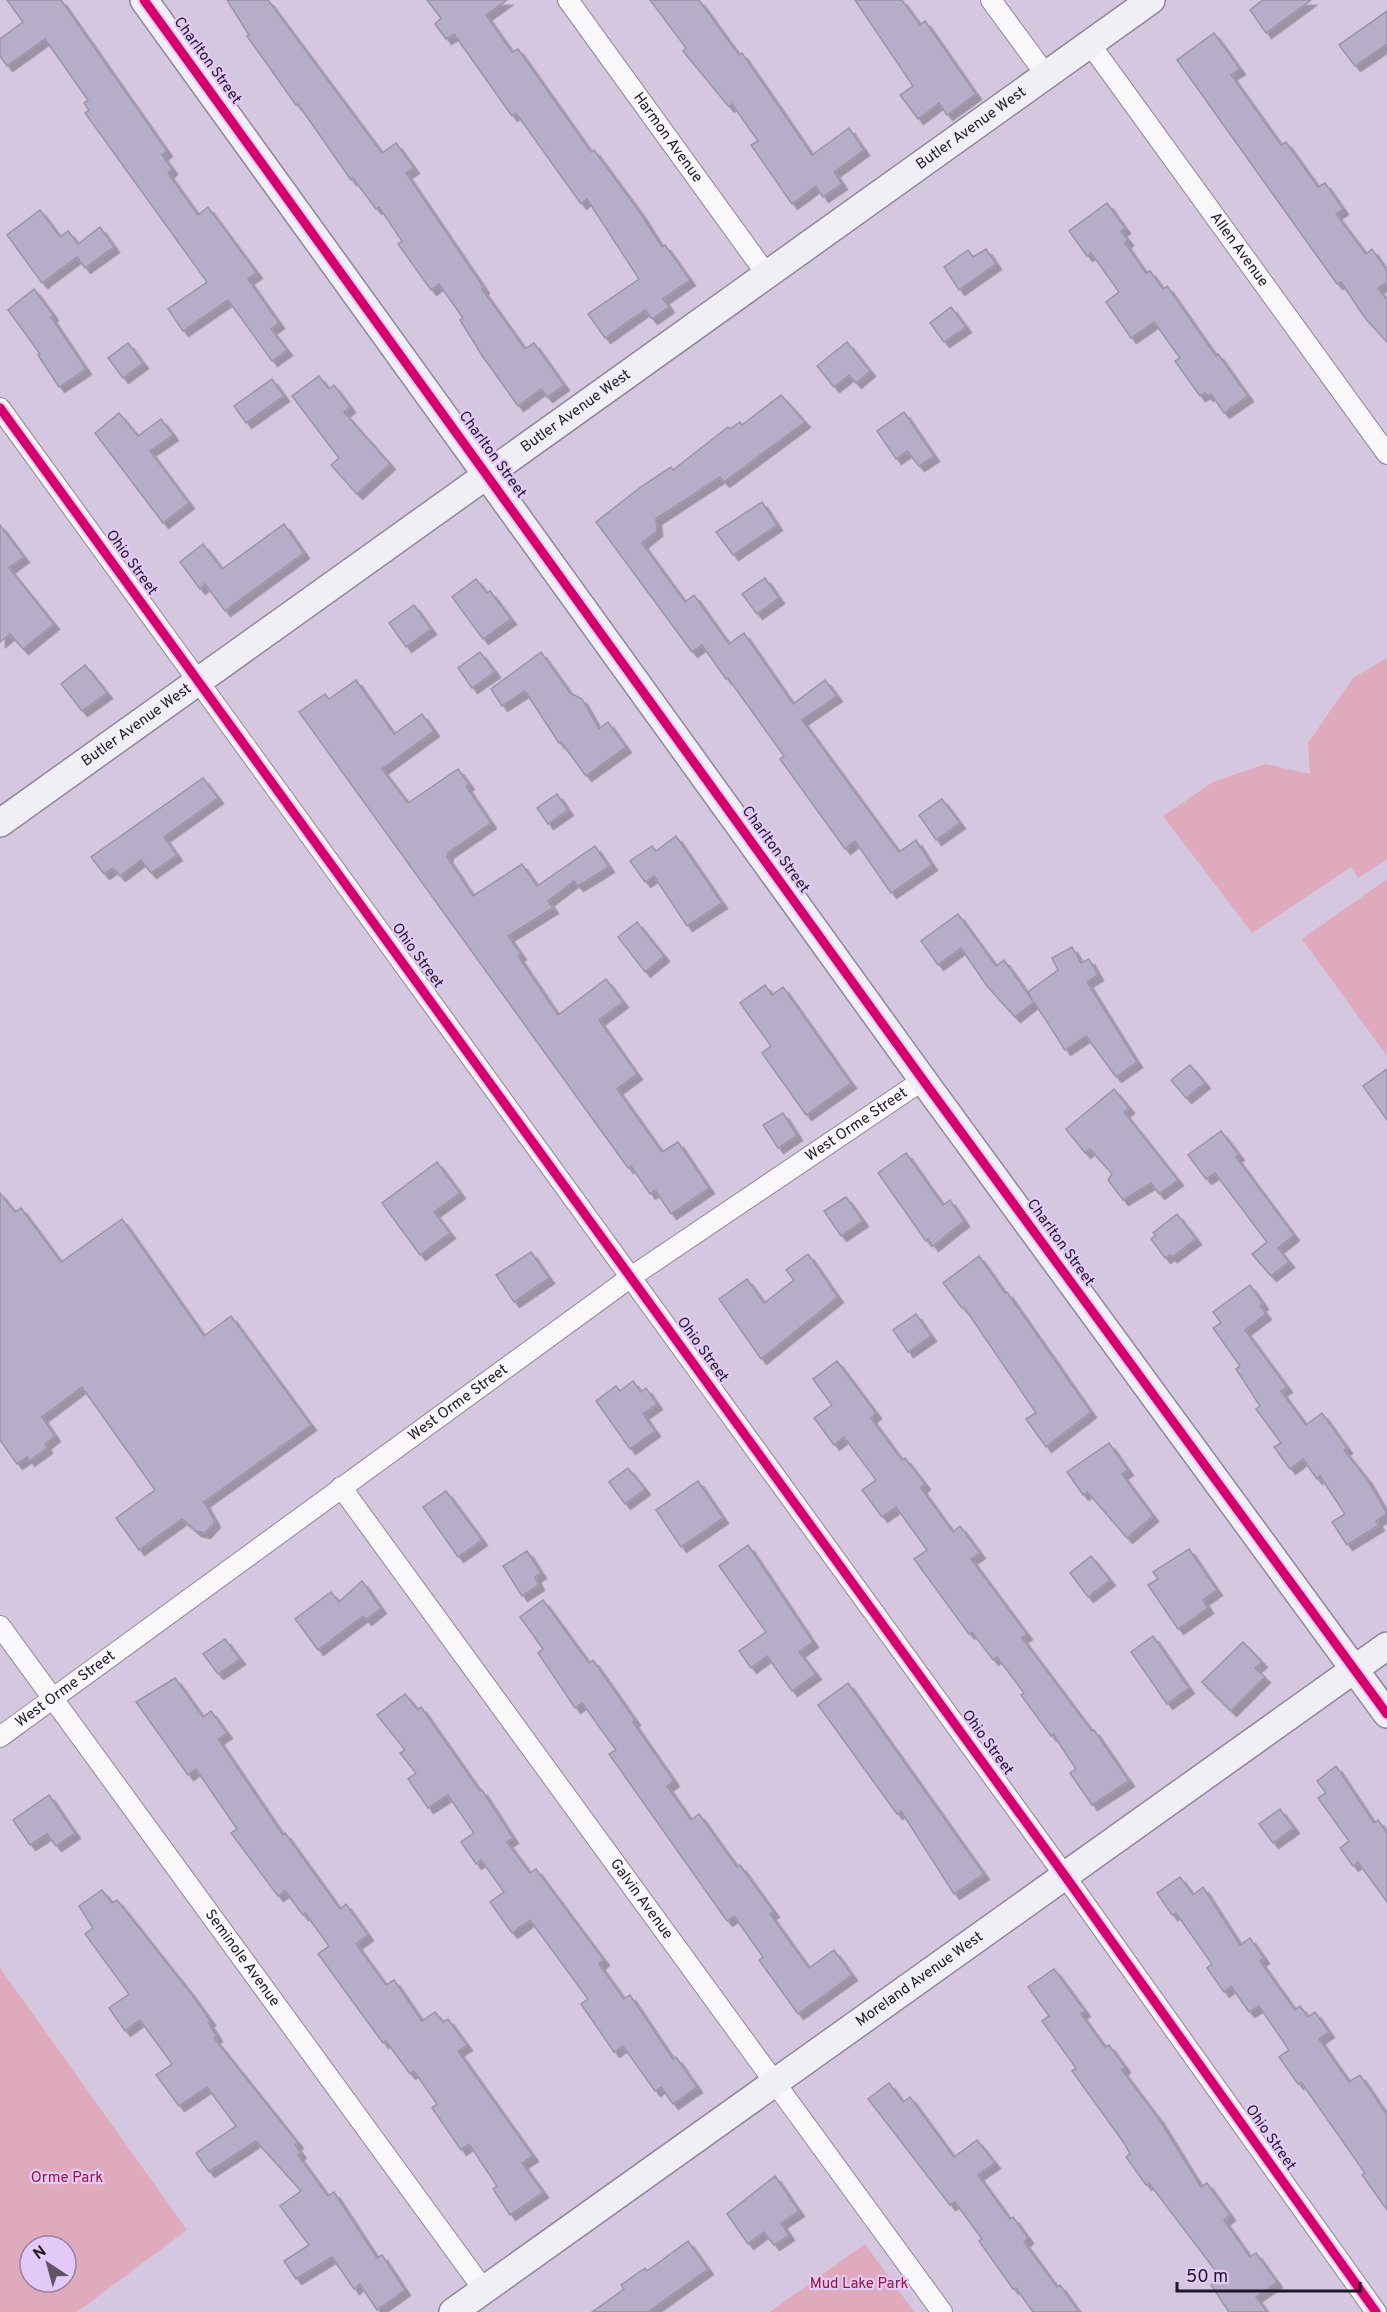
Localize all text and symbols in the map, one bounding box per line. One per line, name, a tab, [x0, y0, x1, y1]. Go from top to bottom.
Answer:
street label: Charlton Street	[169, 14, 245, 108]
street label: Butler Avenue West	[913, 83, 1030, 174]
street label: Harmon Avenue	[629, 89, 707, 187]
street label: Allen Avenue	[1206, 209, 1272, 291]
street label: Butler Avenue West	[517, 365, 635, 457]
street label: Charlton Street	[454, 408, 530, 502]
street label: Ohio Street	[101, 527, 161, 599]
street label: Butler Avenue West	[78, 680, 195, 771]
street label: Charlton Street	[737, 803, 813, 897]
street label: Ohio Street	[387, 920, 447, 992]
street label: West Orme Street	[802, 1084, 911, 1166]
street label: Charlton Street	[1022, 1196, 1098, 1290]
street label: Ohio Street	[672, 1314, 732, 1386]
street label: West Orme Street	[405, 1360, 512, 1446]
street label: West Orme Street	[12, 1647, 119, 1732]
street label: Ohio Street	[957, 1707, 1017, 1779]
street label: Galvin Avenue	[606, 1855, 677, 1943]
street label: Seminole Avenue	[200, 1906, 284, 2010]
street label: Moreland Avenue West	[852, 1927, 987, 2031]
street label: Ohio Street	[1240, 2101, 1300, 2175]
park label: Orme Park	[31, 2169, 103, 2188]
north arrow	[18, 2234, 78, 2294]
text: N	[30, 2242, 51, 2265]
scale bar	[1177, 2255, 1360, 2293]
text: 50 m	[1186, 2266, 1228, 2289]
park label: Mud Lake Park	[810, 2275, 908, 2294]

